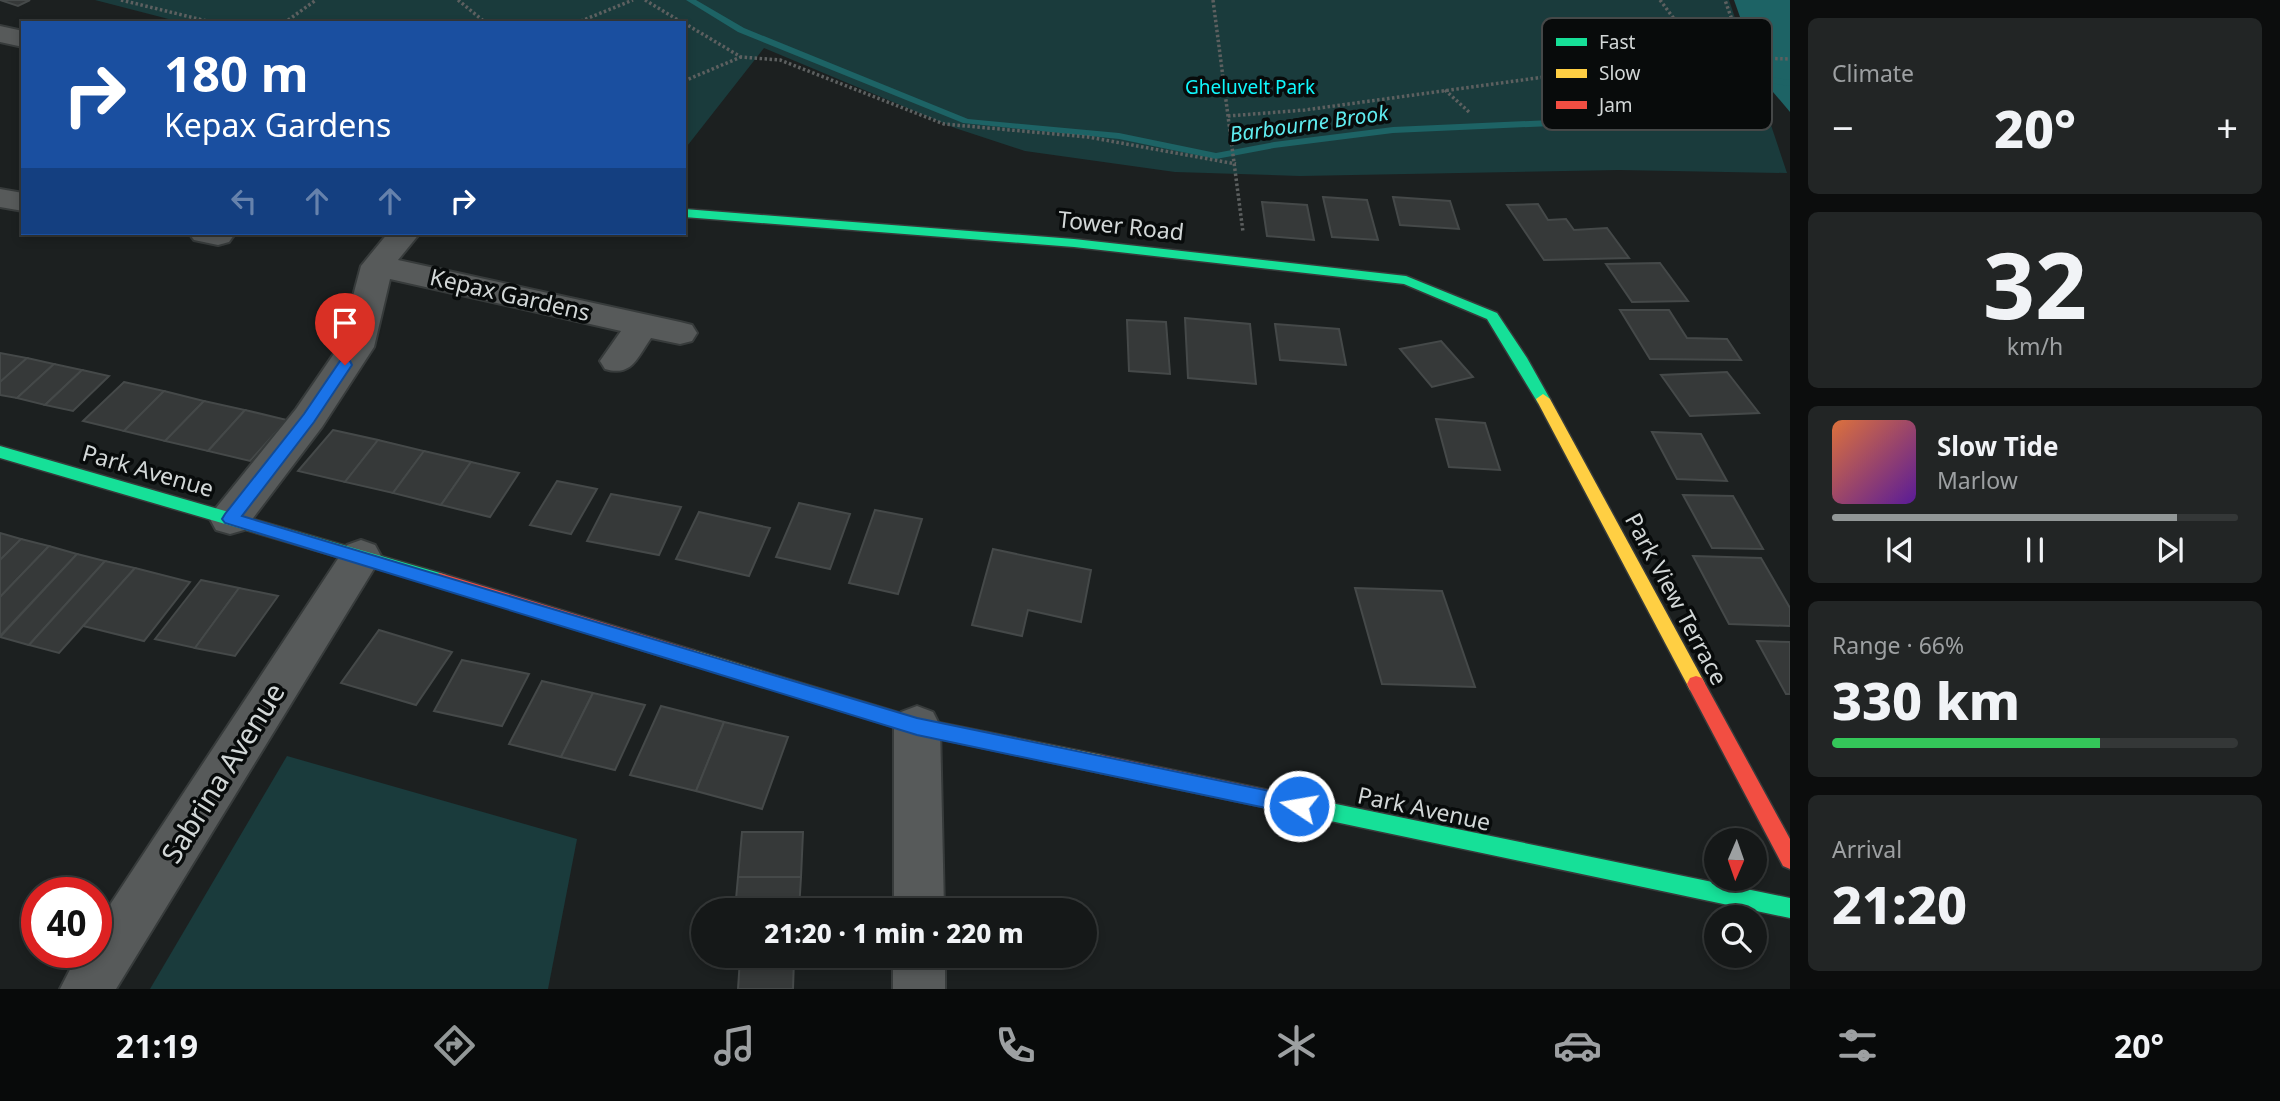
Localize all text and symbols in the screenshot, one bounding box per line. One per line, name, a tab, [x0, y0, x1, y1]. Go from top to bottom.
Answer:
legend	[1542, 18, 1772, 130]
text: Fast	[1599, 29, 1636, 55]
text: 180 m	[164, 40, 309, 106]
icon: right	[49, 49, 140, 140]
text: Climate	[1832, 57, 1914, 89]
text: Slow	[1599, 60, 1640, 86]
park label: Gheluvelt Park	[1185, 74, 1315, 100]
text: Jam	[1597, 92, 1633, 118]
text: 20°	[1994, 92, 2076, 163]
water label: Barbourne Brook	[1228, 98, 1392, 148]
text: −	[1832, 101, 1854, 153]
text: +	[2216, 101, 2238, 153]
text: Kepax Gardens	[164, 103, 391, 146]
icon: left	[225, 182, 263, 220]
icon: ahead	[298, 182, 336, 220]
icon: ahead	[371, 182, 409, 220]
icon: right	[444, 182, 482, 220]
street label: Tower Road	[1057, 202, 1186, 248]
text: 32	[1983, 222, 2087, 346]
street label: Kepax Gardens	[427, 260, 593, 328]
pin	[315, 293, 375, 365]
icon: arrive	[326, 304, 364, 342]
text: km/h	[2007, 330, 2063, 362]
text: Slow Tide	[1937, 428, 2059, 464]
street label: Park Avenue	[79, 436, 218, 504]
text: Marlow	[1937, 464, 2018, 496]
street label: Park View Terrace	[1618, 507, 1736, 690]
icon: previous	[1881, 531, 1919, 569]
icon: pause	[2016, 531, 2054, 569]
icon: next	[2151, 531, 2189, 569]
text: Range · 66%	[1832, 629, 1964, 661]
text: 330 km	[1832, 664, 2020, 735]
street label: Sabrina Avenue	[152, 675, 293, 870]
position arrow	[1262, 769, 1336, 843]
street label: Park Avenue	[1355, 778, 1494, 838]
north arrow	[1704, 828, 1768, 891]
map controls	[1704, 828, 1767, 968]
text: Arrival	[1832, 833, 1902, 865]
text: 21:20	[1832, 868, 1967, 939]
speed limit sign: 40	[21, 877, 112, 968]
button: search	[1704, 905, 1767, 968]
text: 21:20 · 1 min · 220 m	[764, 915, 1024, 951]
icon: directions	[430, 1021, 479, 1070]
icon: music	[710, 1021, 759, 1070]
icon: phone	[991, 1021, 1040, 1070]
icon: climate	[1272, 1021, 1321, 1070]
icon: car	[1553, 1021, 1602, 1070]
icon: filters	[1833, 1021, 1882, 1070]
text: 21:19	[116, 1024, 198, 1067]
text: 20°	[2114, 1024, 2164, 1067]

